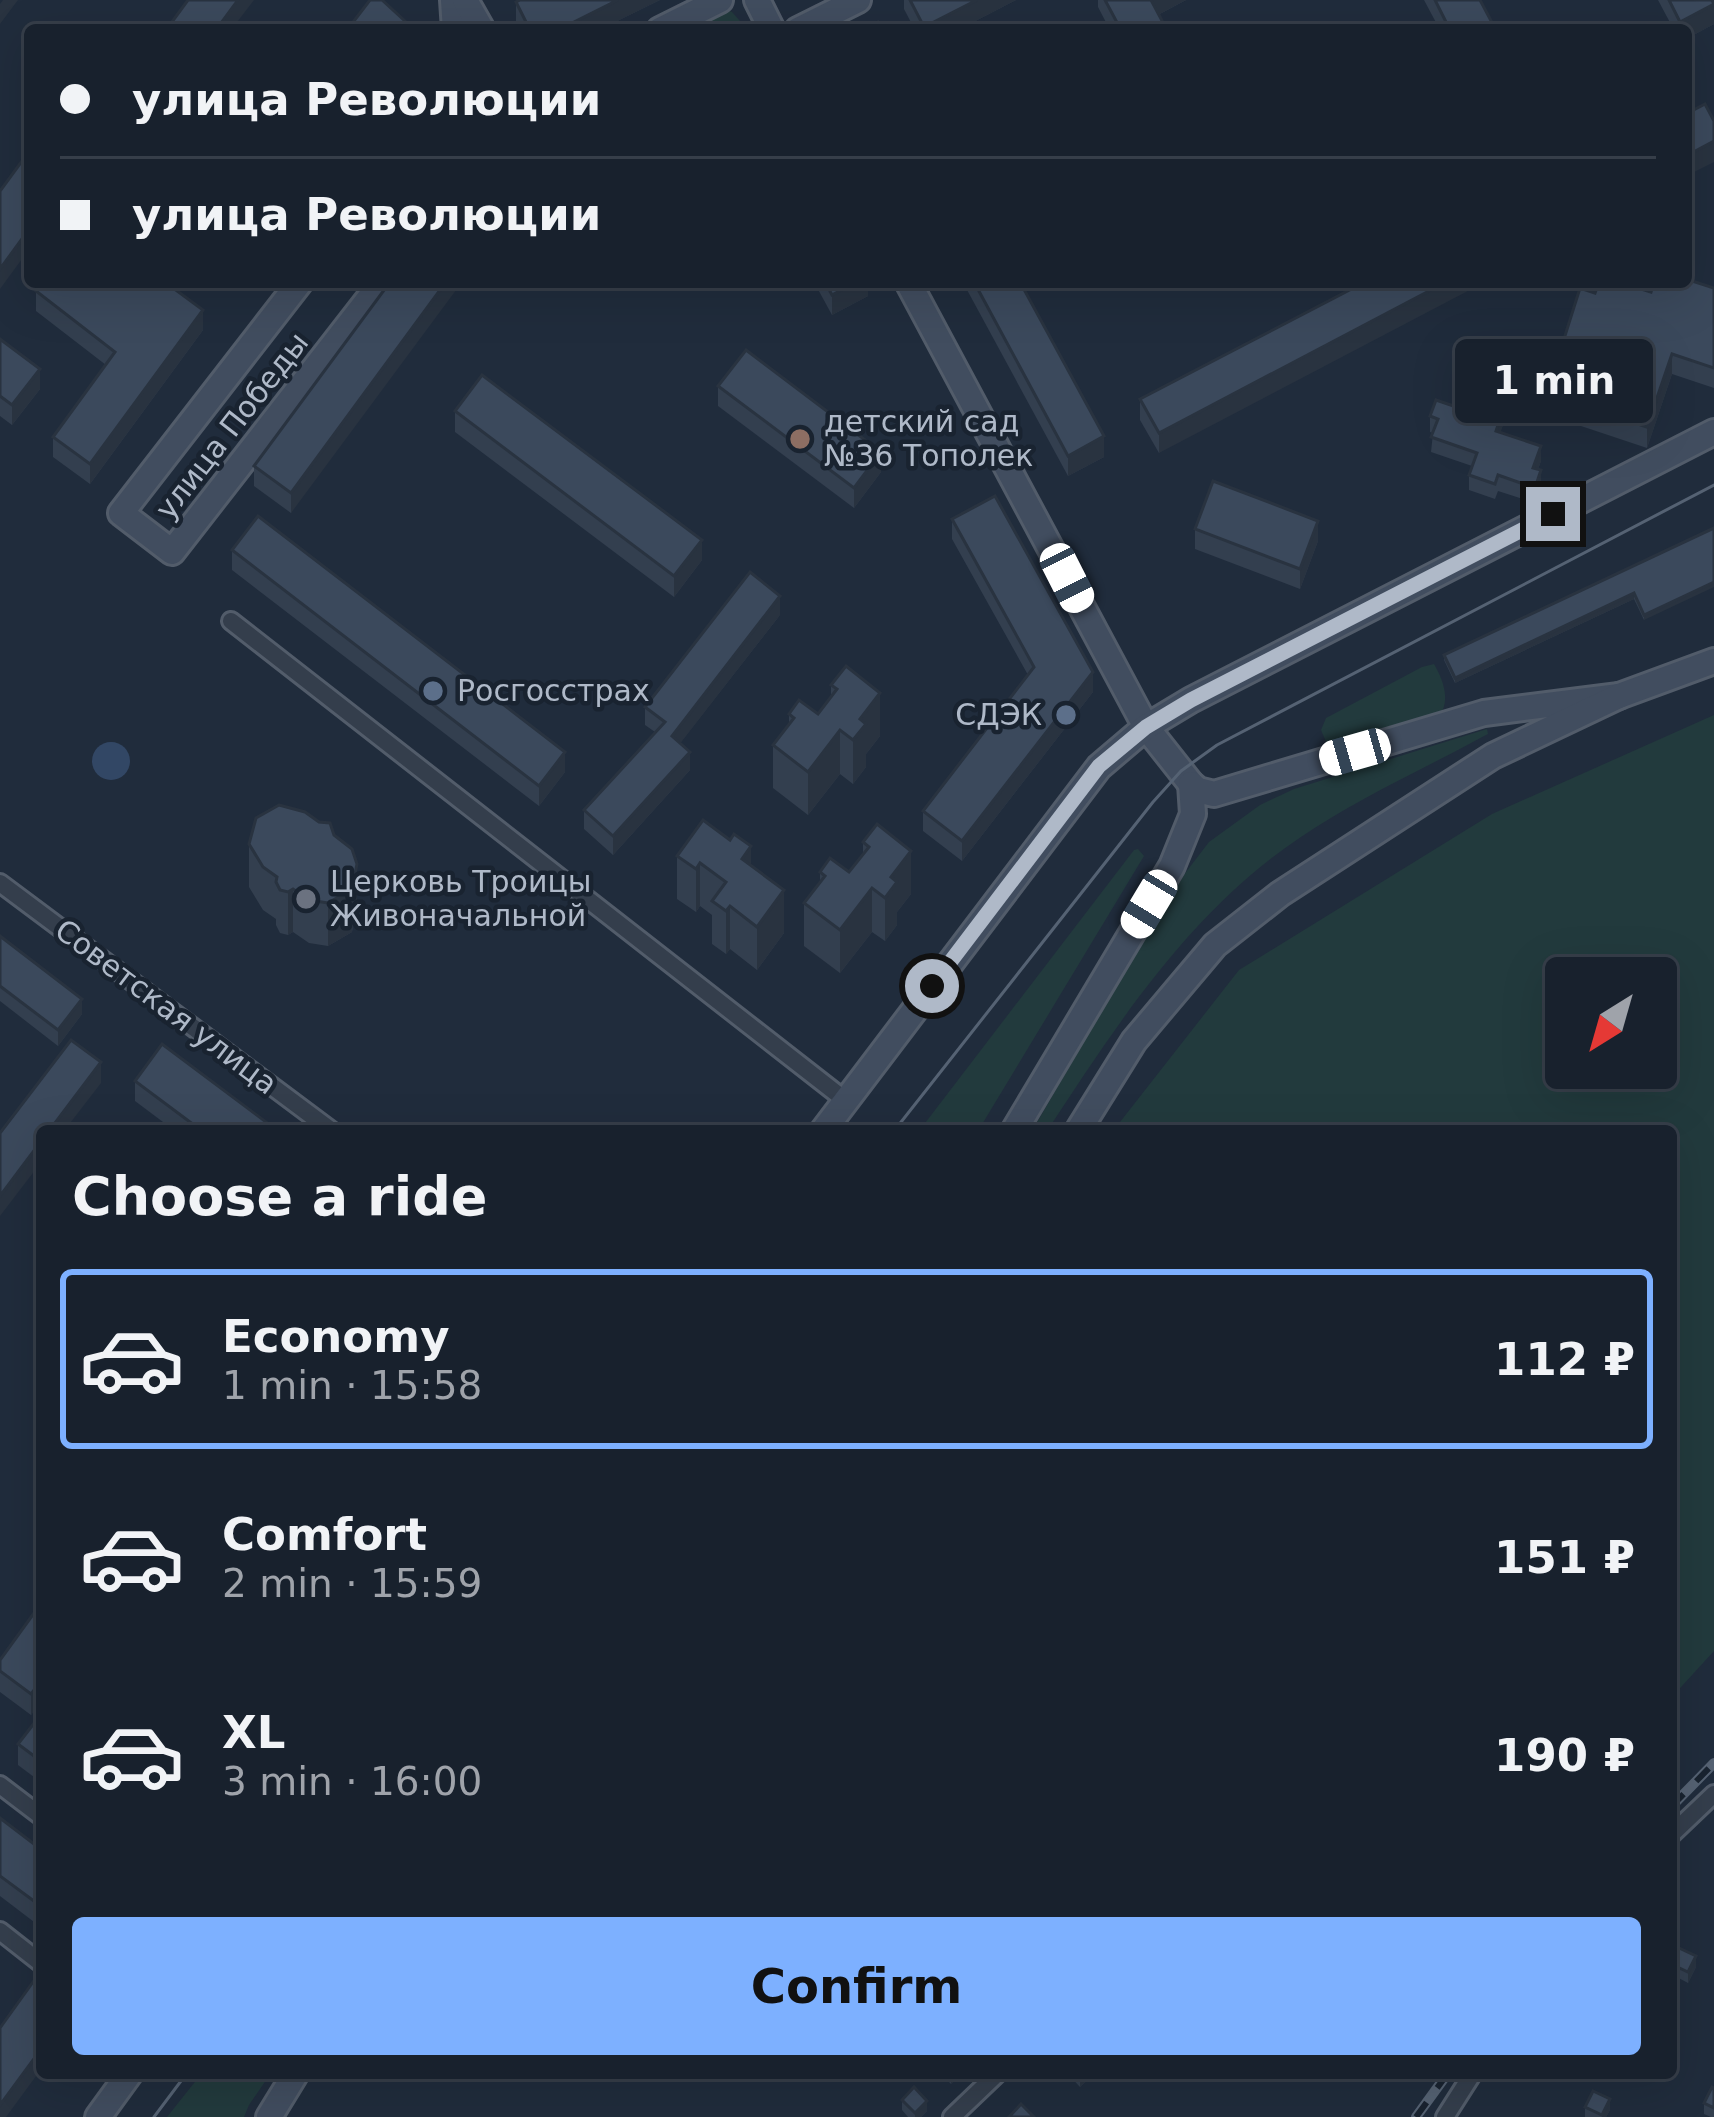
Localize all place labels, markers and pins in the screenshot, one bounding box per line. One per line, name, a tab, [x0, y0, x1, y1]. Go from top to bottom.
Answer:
place label: детский сад №36 Тополек	[824, 404, 1033, 473]
marker: детский сад №36 Тополек	[787, 426, 813, 452]
place label: Росгосстрах	[457, 673, 650, 708]
marker: Росгосстрах	[420, 678, 446, 704]
place label: СДЭК	[955, 697, 1042, 732]
marker: СДЭК	[1053, 702, 1079, 728]
place label: Церковь Троицы Живоначальной	[330, 864, 592, 933]
marker: Церковь Троицы Живоначальной	[293, 886, 319, 912]

